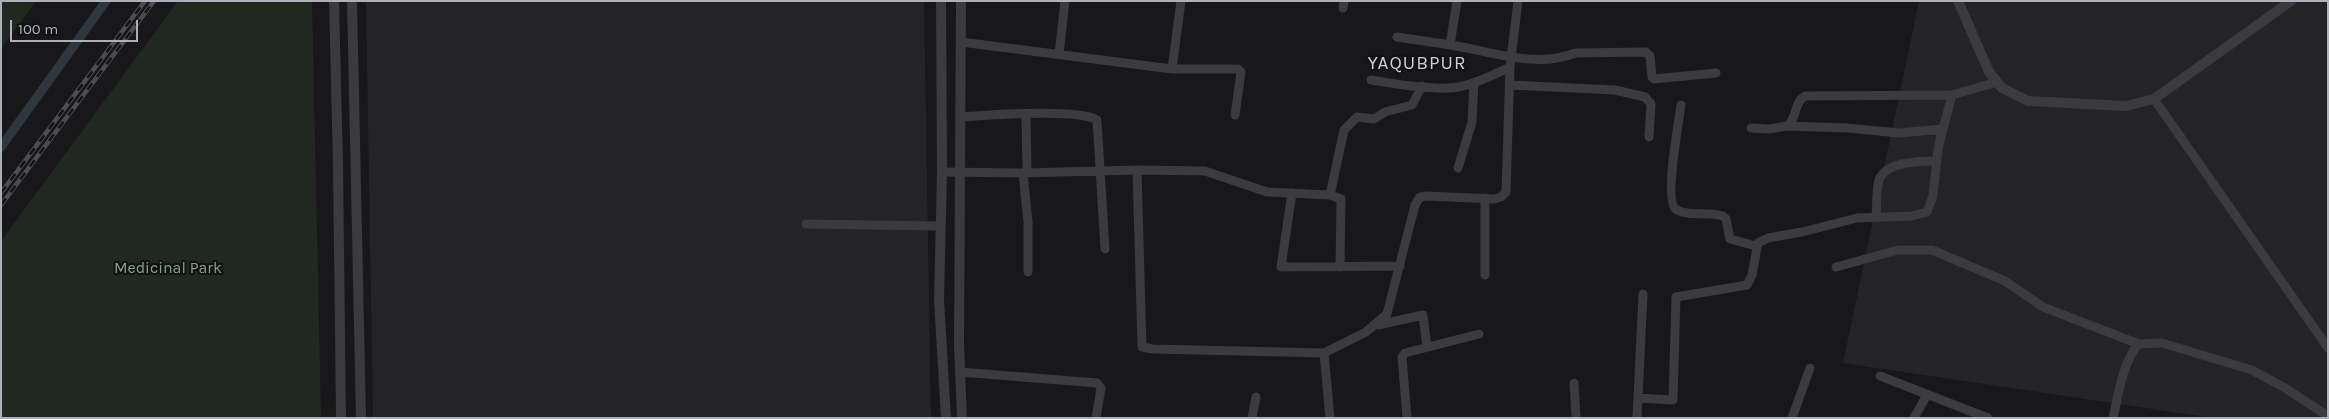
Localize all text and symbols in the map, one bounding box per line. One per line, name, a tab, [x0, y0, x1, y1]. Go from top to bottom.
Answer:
scale bar	[12, 10, 140, 42]
text: 100 m	[18, 20, 58, 38]
district label: YAQUBPUR	[1366, 53, 1468, 75]
park label: Medicinal Park	[114, 258, 222, 278]

